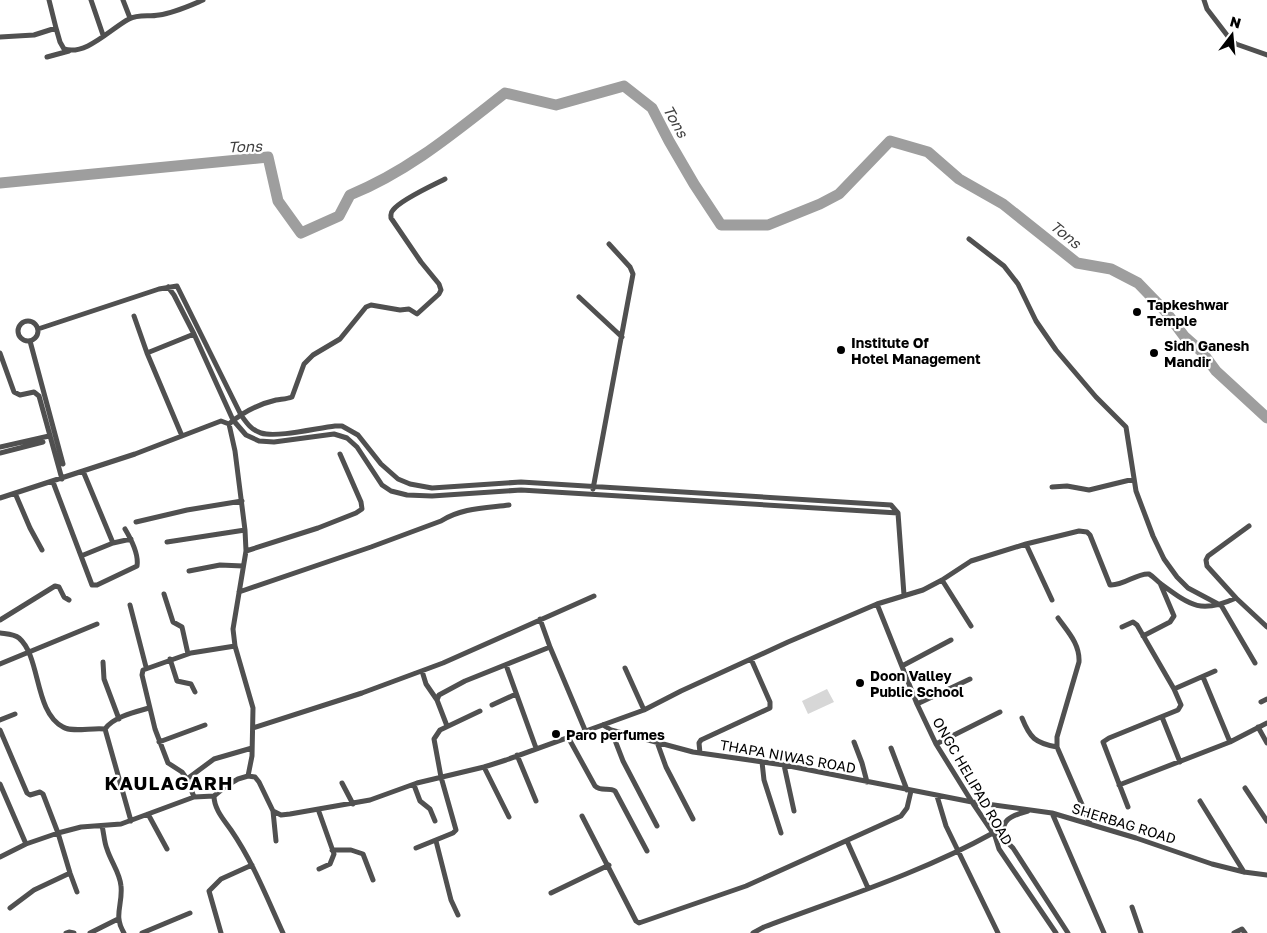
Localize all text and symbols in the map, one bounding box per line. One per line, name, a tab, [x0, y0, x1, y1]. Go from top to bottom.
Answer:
north arrow	[1207, 10, 1257, 60]
text: N	[1228, 12, 1243, 32]
water label: Tons	[660, 102, 693, 141]
water label: Tons	[228, 136, 263, 156]
water label: Tons	[1047, 216, 1086, 252]
place label: Tapkeshwar Temple	[1147, 296, 1229, 329]
marker: Tapkeshwar Temple	[1131, 306, 1143, 318]
place label: Institute Of Hotel Management	[851, 334, 981, 367]
place label: Sidh Ganesh Mandir	[1164, 337, 1249, 370]
marker: Institute Of Hotel Management	[835, 344, 847, 356]
marker: Sidh Ganesh Mandir	[1148, 347, 1160, 359]
place label: Doon Valley Public School	[870, 667, 964, 700]
marker: Doon Valley Public School	[854, 677, 866, 689]
street label: ONGC HELIPAD ROAD	[929, 714, 1017, 848]
place label: Paro perfumes	[566, 726, 665, 743]
marker: Paro perfumes	[550, 728, 562, 740]
street label: THAPA NIWAS ROAD	[719, 736, 857, 776]
district label: KAULAGARH	[105, 771, 234, 794]
street label: SHERBAG ROAD	[1070, 799, 1178, 847]

